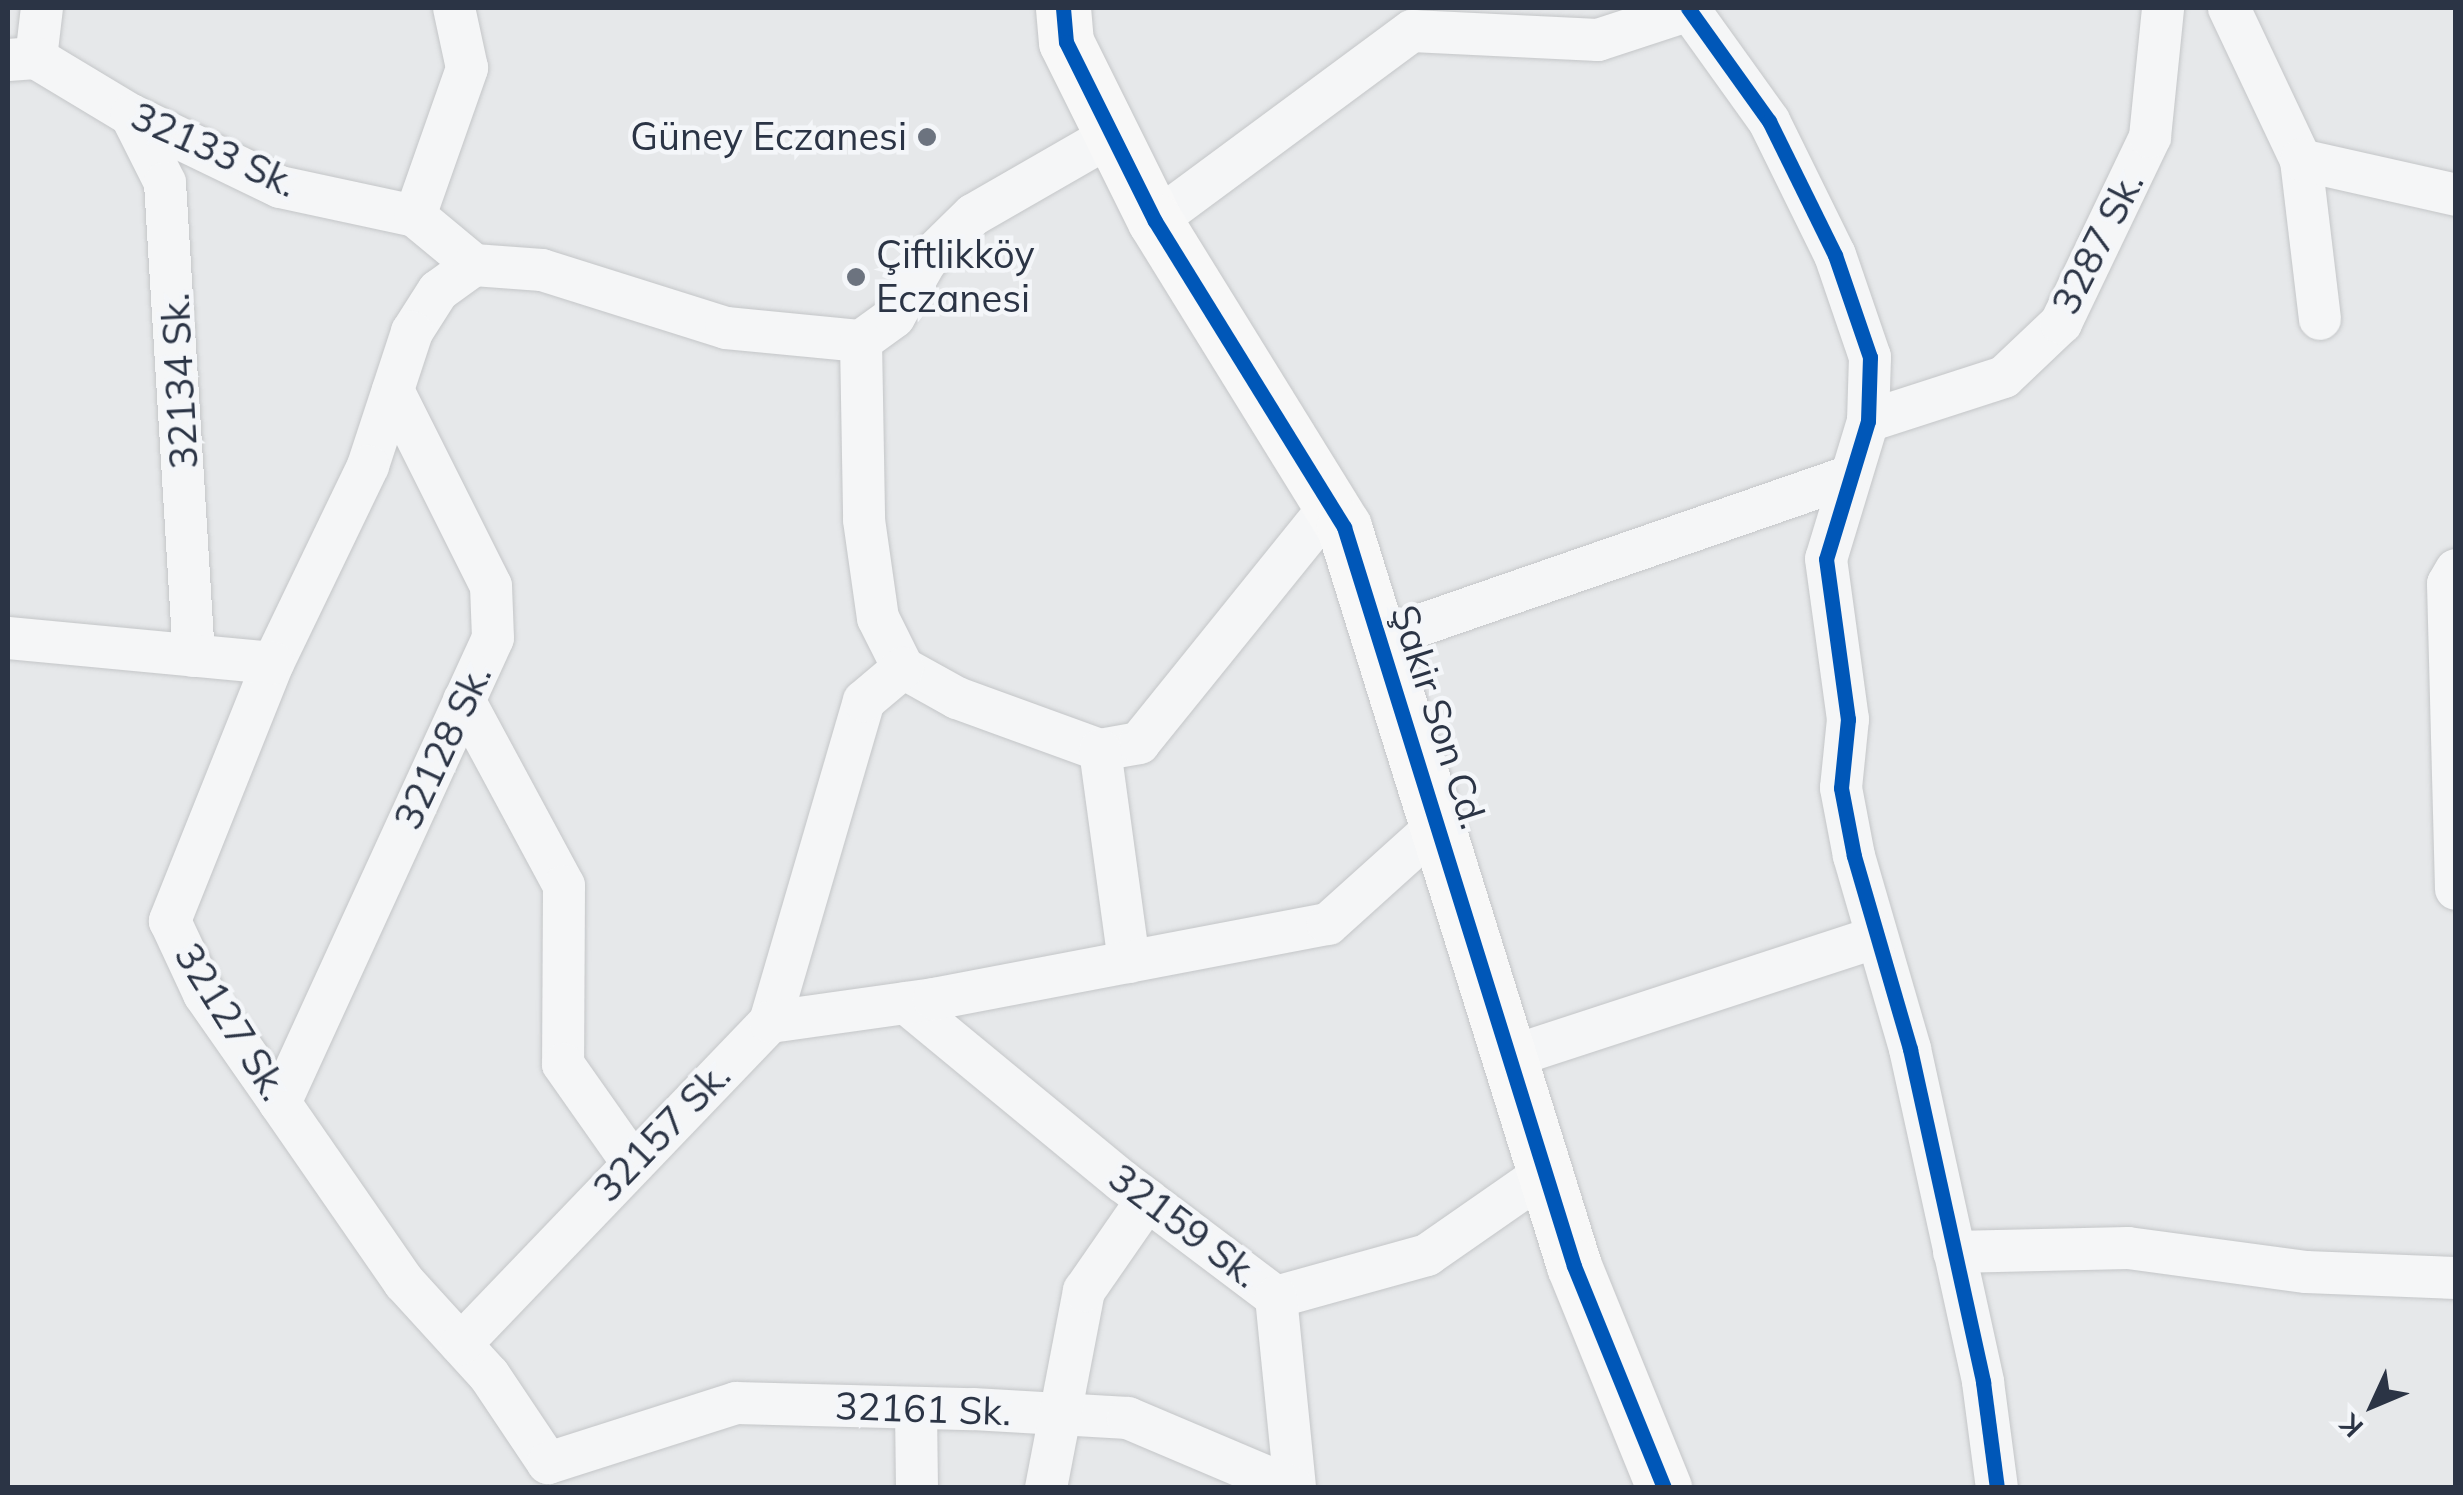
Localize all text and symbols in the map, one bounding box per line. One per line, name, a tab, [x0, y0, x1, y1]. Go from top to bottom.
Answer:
street label: 32133 Sk.	[124, 93, 304, 207]
place label: Güney Eczanesi	[630, 114, 907, 160]
marker: Güney Eczanesi	[916, 126, 938, 148]
street label: 3287 Sk.	[2043, 164, 2153, 322]
place label: Çiftlikköy Eczanesi	[876, 232, 1035, 322]
marker: Çiftlikköy Eczanesi	[845, 266, 867, 288]
street label: 32134 Sk.	[153, 292, 207, 470]
street label: Şakir Son Cd.	[1381, 599, 1497, 835]
street label: 32128 Sk.	[385, 657, 501, 837]
street label: 32127 Sk.	[165, 935, 297, 1109]
street label: 32157 Sk.	[584, 1053, 740, 1211]
street label: 32159 Sk.	[1100, 1155, 1268, 1297]
north arrow	[2323, 1355, 2423, 1455]
street label: 32161 Sk.	[834, 1383, 1012, 1435]
text: K	[2332, 1407, 2370, 1445]

